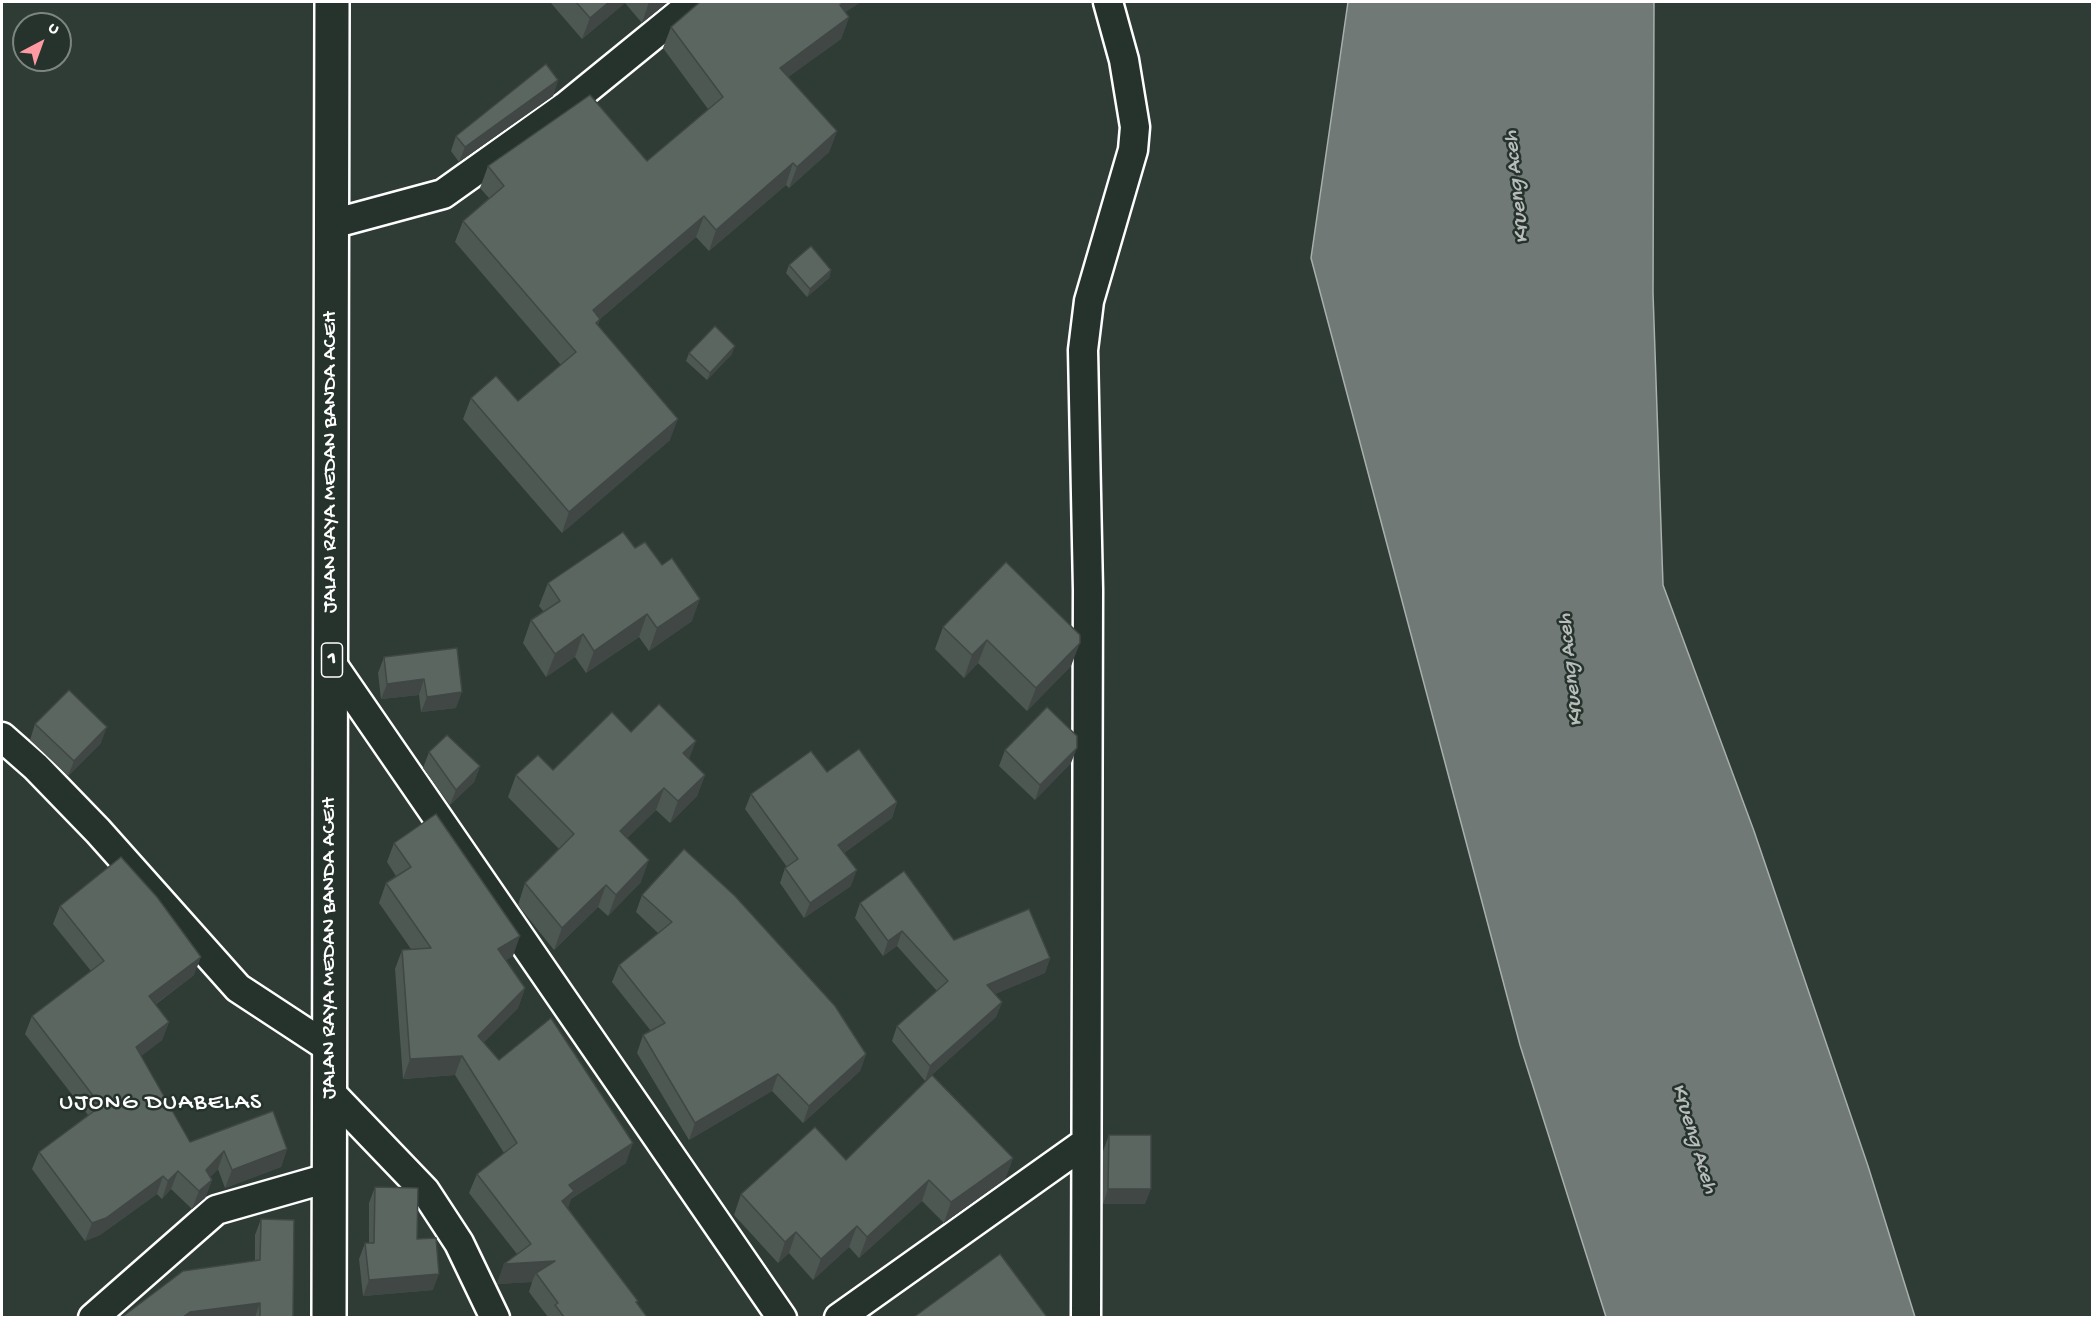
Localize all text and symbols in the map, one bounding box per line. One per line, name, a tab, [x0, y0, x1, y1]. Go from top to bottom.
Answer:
north arrow	[12, 12, 72, 72]
text: U	[43, 19, 63, 40]
water label: Krueng Aceh	[1499, 129, 1537, 245]
street label: JALAN RAYA MEDAN BANDA ACEH	[319, 311, 345, 613]
water label: Krueng Aceh	[1553, 612, 1591, 728]
road number: 1	[322, 643, 342, 677]
street label: JALAN RAYA MEDAN BANDA ACEH	[318, 797, 344, 1099]
water label: Krueng Aceh	[1664, 1081, 1722, 1197]
district label: UJONG DUABELAS	[59, 1090, 263, 1118]

